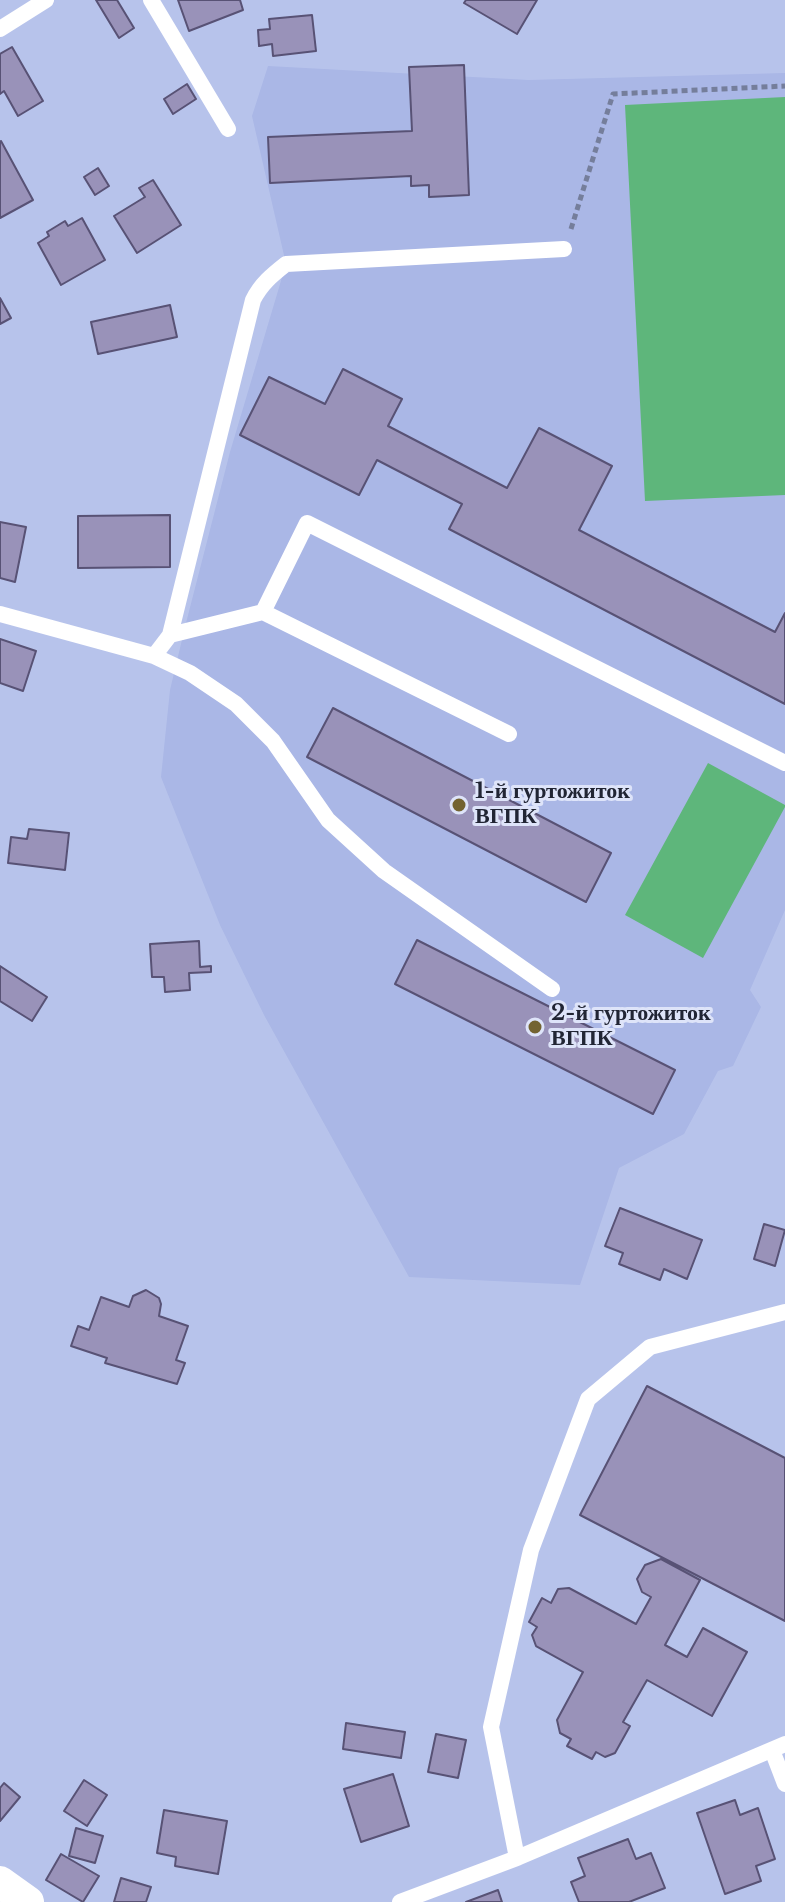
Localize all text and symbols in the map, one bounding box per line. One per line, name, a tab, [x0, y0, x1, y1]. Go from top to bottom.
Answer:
place label: 1-й гуртожиток ВГПК	[475, 779, 630, 830]
marker: 1-й гуртожиток ВГПК	[450, 796, 468, 814]
place label: 2-й гуртожиток ВГПК	[551, 1001, 711, 1052]
marker: 2-й гуртожиток ВГПК	[526, 1018, 544, 1036]

